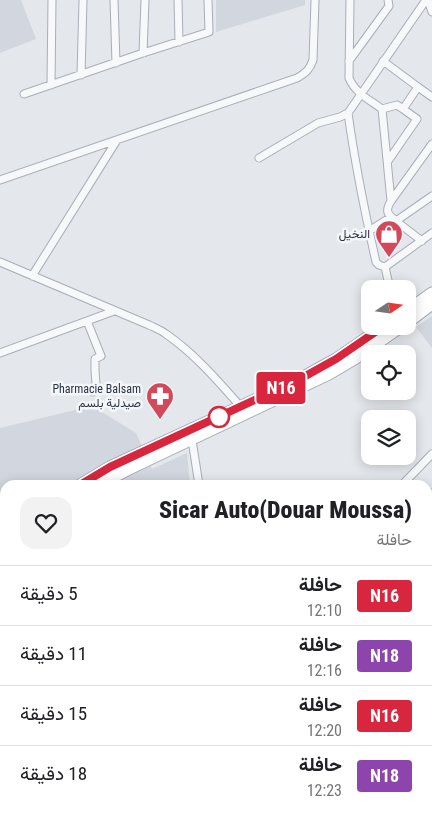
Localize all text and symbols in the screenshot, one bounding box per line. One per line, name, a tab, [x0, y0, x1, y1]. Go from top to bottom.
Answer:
shop icon: النخيل	[374, 219, 404, 258]
place label: النخيل	[339, 227, 370, 242]
north arrow	[361, 280, 416, 335]
map controls	[361, 280, 416, 465]
button: locate	[361, 345, 416, 400]
line badge: N16	[252, 372, 310, 404]
text: N16	[266, 377, 296, 398]
pharmacy icon: Pharmacie Balsam صيدلية بلسم	[145, 381, 175, 420]
place label: Pharmacie Balsam صيدلية بلسم	[52, 382, 141, 411]
unlabelled marker	[208, 406, 230, 428]
button: layers	[361, 410, 416, 465]
text: Sicar Auto(Douar Moussa)	[159, 496, 412, 524]
button: heart	[20, 497, 72, 549]
text: حافلة	[376, 530, 412, 549]
text: حافلة	[299, 573, 342, 596]
text: 5 دقيقة	[20, 582, 78, 605]
text: N16	[370, 585, 399, 606]
text: 12:10	[307, 601, 342, 620]
text: حافلة	[299, 633, 342, 656]
text: 11 دقيقة	[20, 642, 87, 665]
text: N18	[370, 645, 399, 666]
text: 12:16	[307, 661, 342, 680]
text: حافلة	[299, 693, 342, 716]
text: 15 دقيقة	[20, 702, 87, 725]
text: N16	[370, 705, 399, 726]
text: 12:20	[307, 721, 342, 740]
text: حافلة	[299, 753, 342, 776]
text: 18 دقيقة	[20, 762, 87, 785]
text: N18	[370, 765, 399, 786]
text: 12:23	[307, 781, 342, 800]

